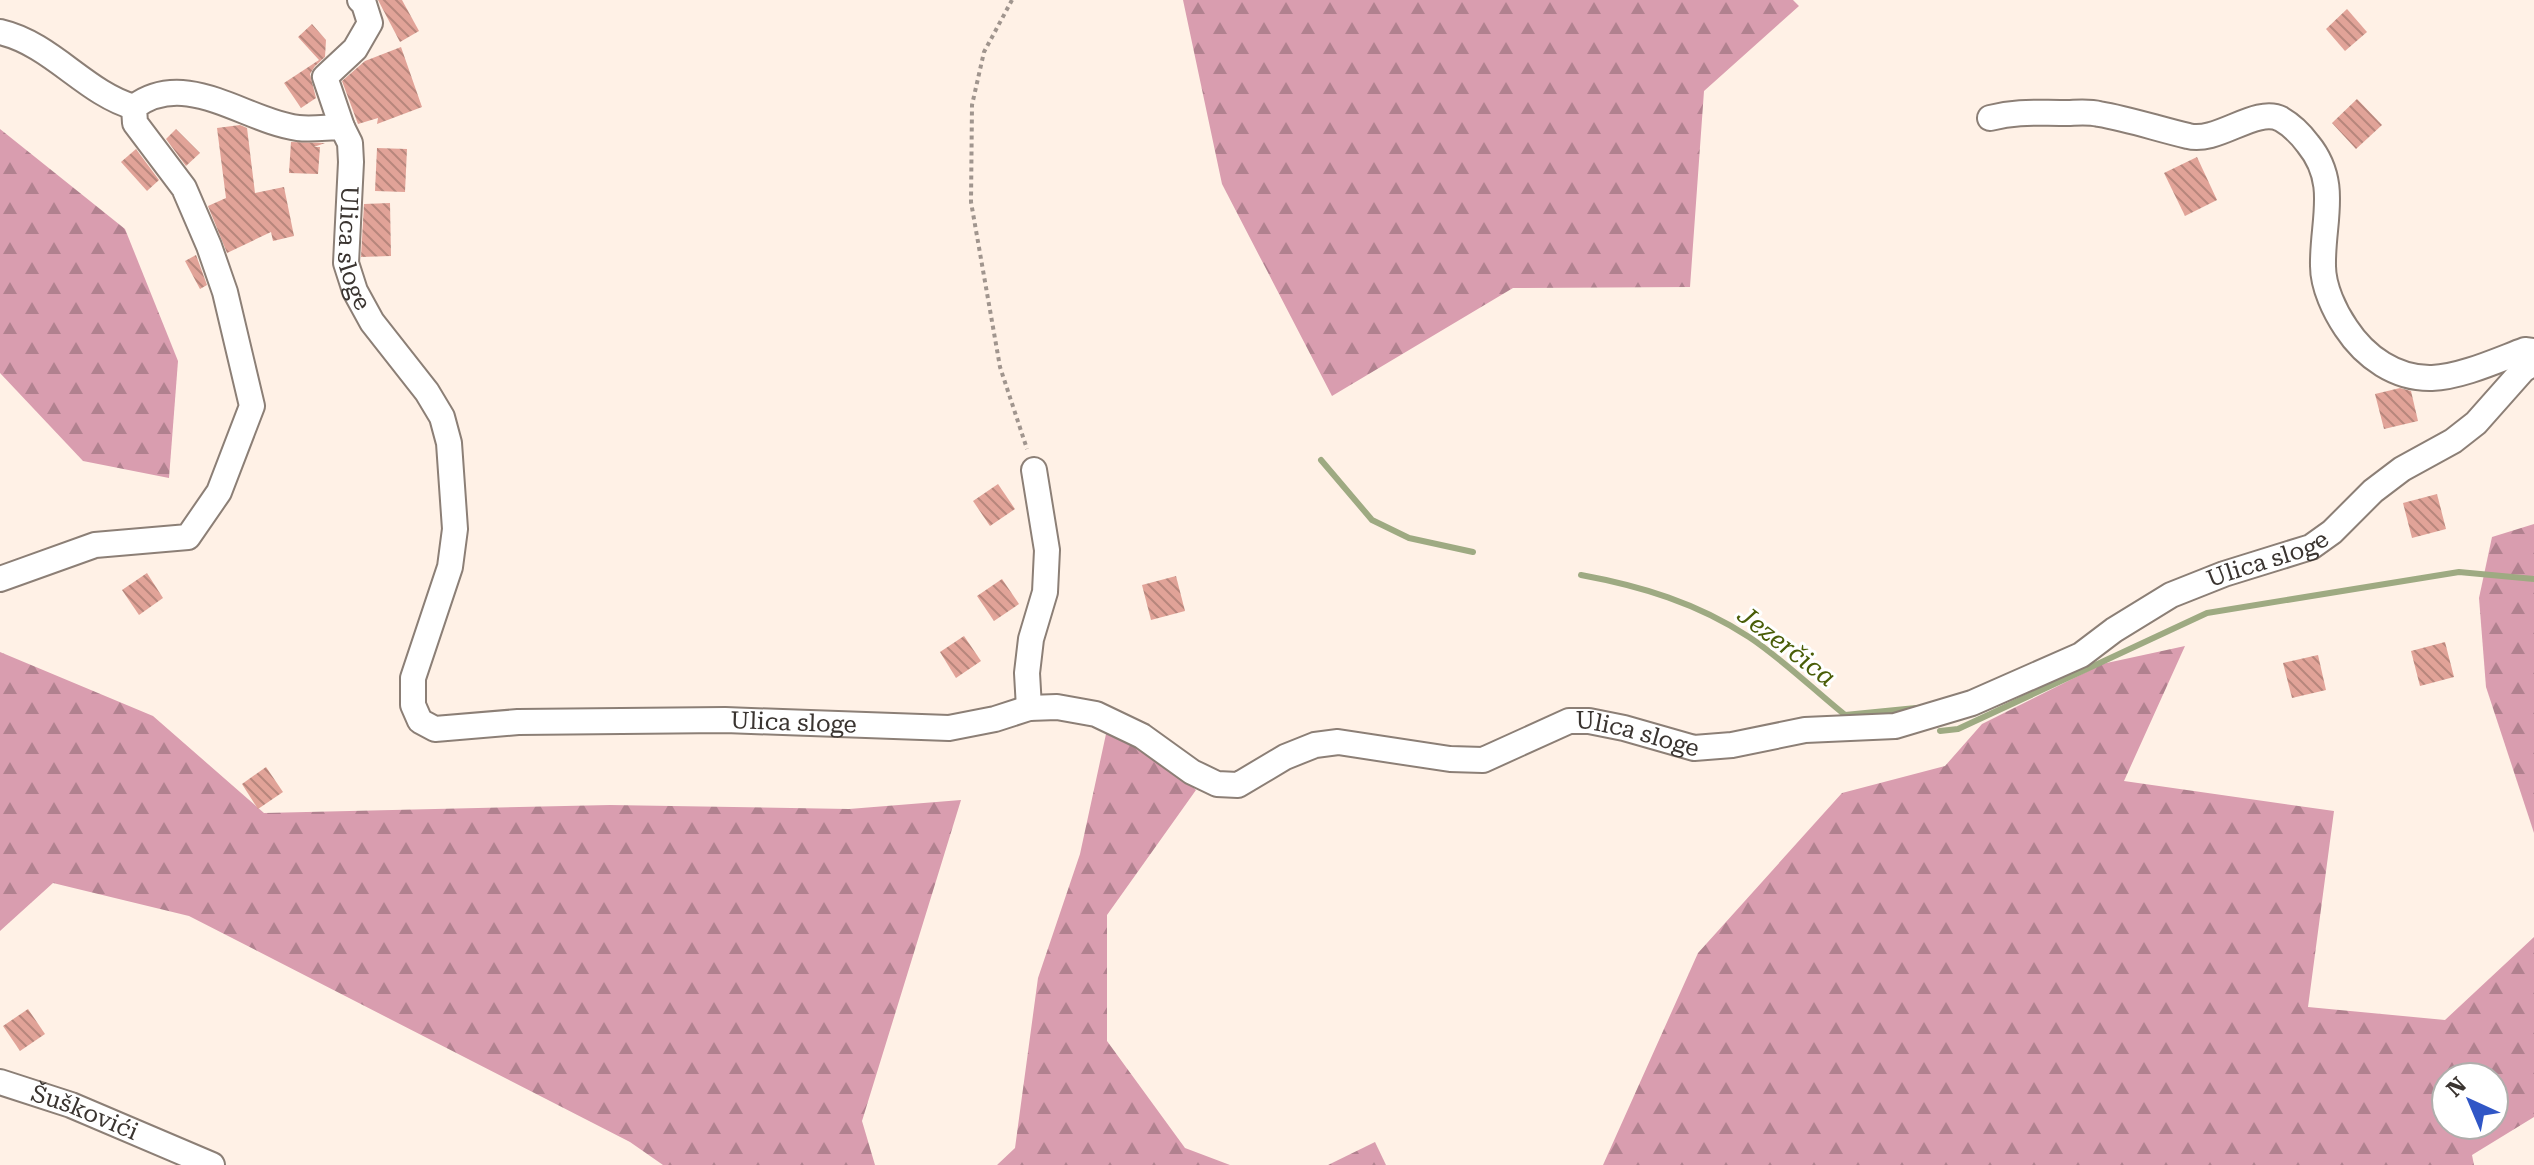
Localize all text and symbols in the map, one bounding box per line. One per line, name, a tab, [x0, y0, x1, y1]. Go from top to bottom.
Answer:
street label: Ulica sloge	[332, 185, 377, 315]
street label: Ulica sloge	[2203, 525, 2334, 593]
water label: Jezerčica	[1732, 599, 1842, 692]
street label: Ulica sloge	[730, 706, 857, 739]
street label: Ulica sloge	[1576, 707, 1702, 763]
north arrow	[2430, 1061, 2510, 1141]
text: N	[2442, 1072, 2471, 1102]
street label: Šuškovići	[28, 1078, 143, 1146]

